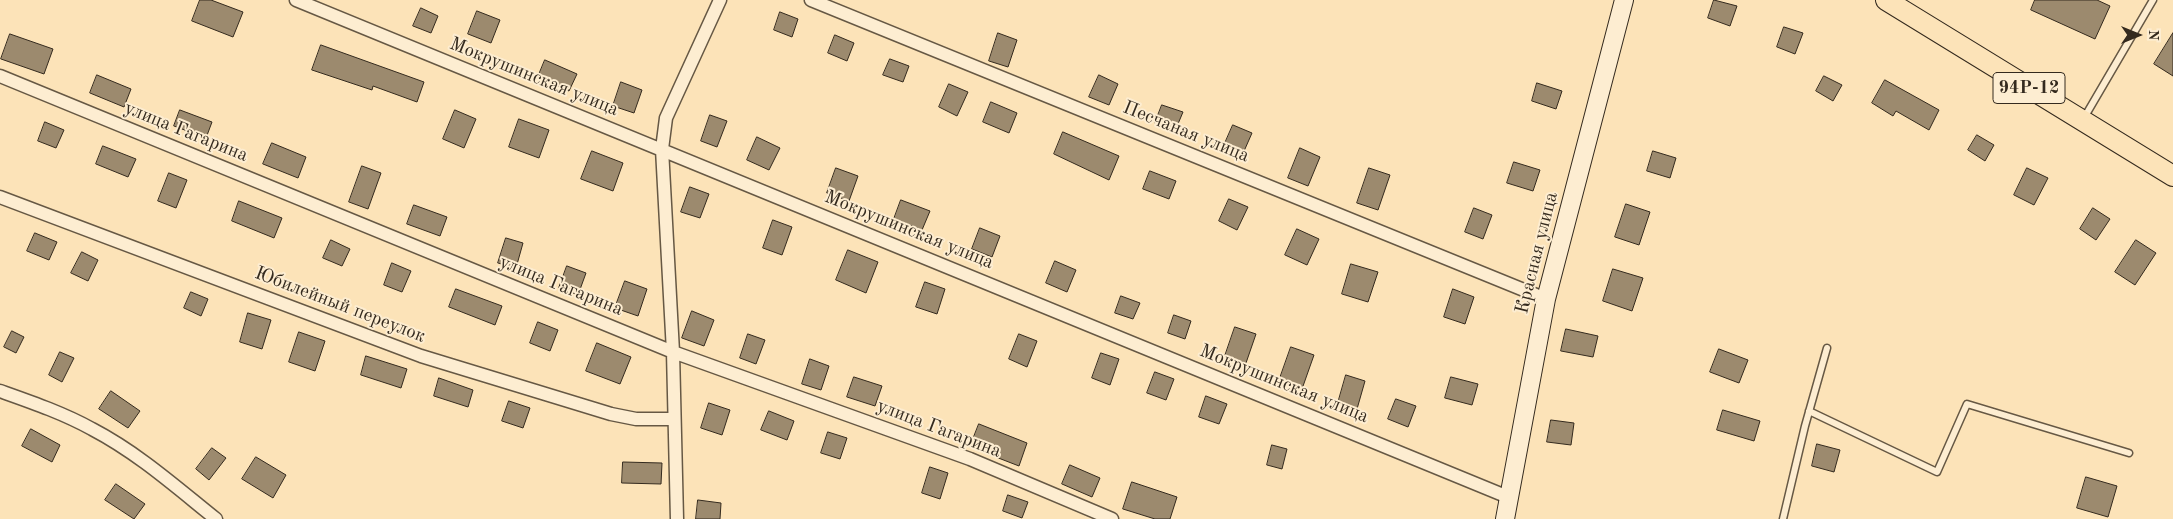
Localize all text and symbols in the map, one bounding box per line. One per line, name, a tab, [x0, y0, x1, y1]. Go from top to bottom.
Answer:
north arrow	[2113, 10, 2163, 60]
text: N	[2146, 30, 2160, 40]
street label: Мокрушинская улица	[446, 33, 622, 121]
road number: 94Р-12	[1993, 73, 2065, 104]
street label: Песчаная улица	[1119, 96, 1253, 168]
street label: улица Гагарина	[121, 97, 251, 167]
street label: Мокрушинская улица	[821, 186, 997, 274]
street label: Красная улица	[1511, 190, 1563, 316]
street label: улица Гагарина	[496, 251, 626, 321]
street label: Юбилейный переулок	[251, 262, 429, 348]
street label: Мокрушинская улица	[1196, 340, 1372, 428]
street label: улица Гагарина	[874, 395, 1004, 463]

